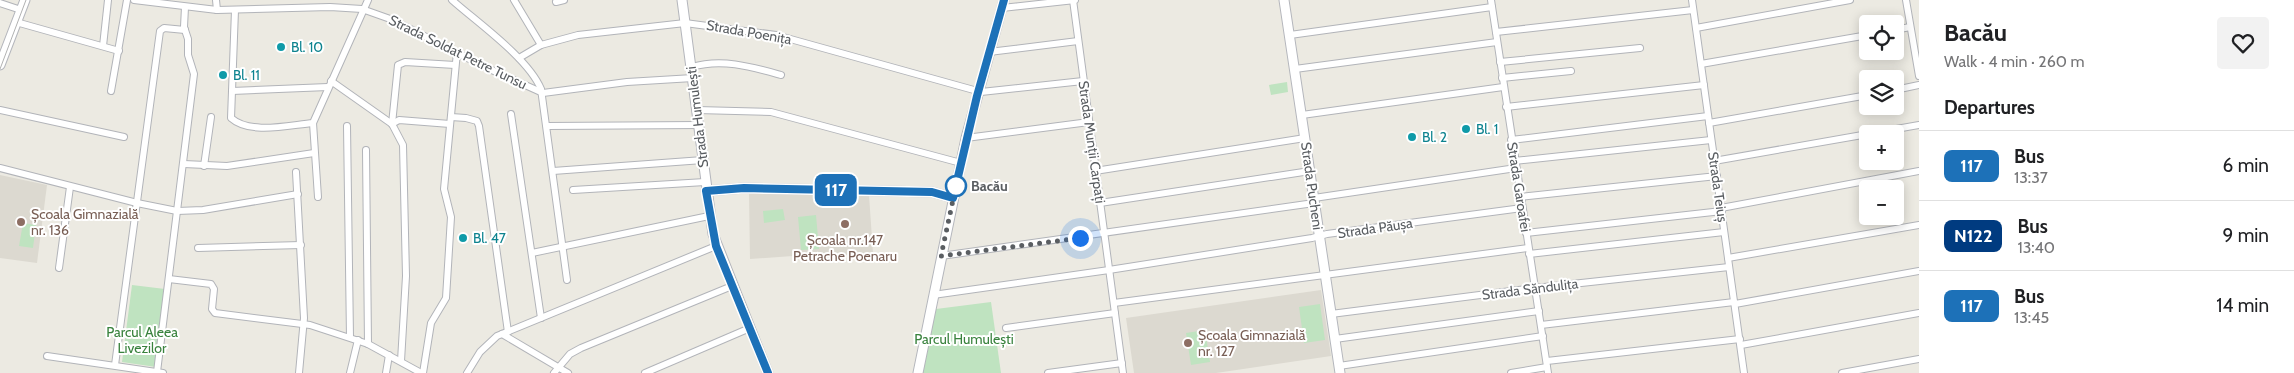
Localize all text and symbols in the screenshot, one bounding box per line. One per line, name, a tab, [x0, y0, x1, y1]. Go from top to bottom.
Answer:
street label: Strada Soldat Petre Tunsu	[386, 11, 530, 93]
map controls	[1859, 15, 1904, 225]
button: locate	[1859, 15, 1904, 60]
street label: Strada Poenița	[705, 16, 793, 48]
button: heart	[2217, 17, 2269, 69]
text: Bacău	[1944, 18, 2007, 47]
place label: Bl. 10	[291, 38, 323, 56]
marker: Bl. 10	[275, 41, 287, 53]
text: Walk · 4 min · 260 m	[1944, 52, 2085, 71]
street label: Strada Humulești	[682, 65, 712, 169]
place label: Bl. 11	[233, 66, 260, 84]
marker: Bl. 11	[217, 69, 229, 81]
button: layers	[1859, 70, 1904, 115]
street label: Strada Munții Carpați	[1074, 80, 1110, 204]
text: Departures	[1944, 96, 2035, 119]
place label: Bl. 1	[1476, 120, 1498, 138]
marker: Bl. 1	[1460, 123, 1472, 135]
button: +	[1859, 125, 1904, 170]
place label: Bl. 2	[1422, 128, 1447, 146]
marker: Bl. 2	[1406, 131, 1418, 143]
street label: Strada Pucheni	[1297, 141, 1327, 231]
street label: Strada Garoafei	[1503, 141, 1535, 233]
text: Bus	[2014, 145, 2044, 168]
street label: Strada Teiuș	[1704, 151, 1732, 224]
text: 6 min	[2223, 154, 2269, 177]
text: 117	[1960, 155, 1983, 177]
text: 13:37	[2014, 168, 2048, 187]
line badge: 117	[807, 174, 865, 206]
marker: Bacău	[945, 175, 967, 197]
place label: Bacău	[971, 177, 1008, 195]
text: 117	[825, 179, 847, 201]
button: −	[1859, 180, 1904, 225]
place label: Școala Gimnazială nr. 136	[31, 205, 139, 239]
street label: Strada Păușa	[1336, 214, 1414, 242]
text: Bus	[2017, 215, 2048, 238]
marker: Școala Gimnazială nr. 136	[15, 216, 27, 228]
marker: Școala nr.147 Petrache Poenaru	[839, 218, 851, 230]
text: 9 min	[2223, 224, 2269, 247]
text: N122	[1954, 225, 1992, 247]
your location	[1068, 226, 1093, 251]
place label: Bl. 47	[473, 229, 506, 247]
place label: Școala nr.147 Petrache Poenaru	[793, 231, 897, 265]
marker: Bl. 47	[457, 232, 469, 244]
text: 13:40	[2017, 238, 2055, 257]
street label: Strada Săndulița	[1481, 274, 1579, 304]
text: Bus	[2014, 285, 2044, 308]
text: 14 min	[2216, 294, 2269, 317]
text: 117	[1960, 295, 1983, 317]
text: 13:45	[2014, 308, 2049, 327]
park label: Parcul Aleea Livezilor	[106, 323, 178, 357]
place label: Școala Gimnazială nr. 127	[1198, 326, 1306, 360]
park label: Parcul Humulești	[914, 330, 1014, 348]
marker: Școala Gimnazială nr. 127	[1182, 337, 1194, 349]

